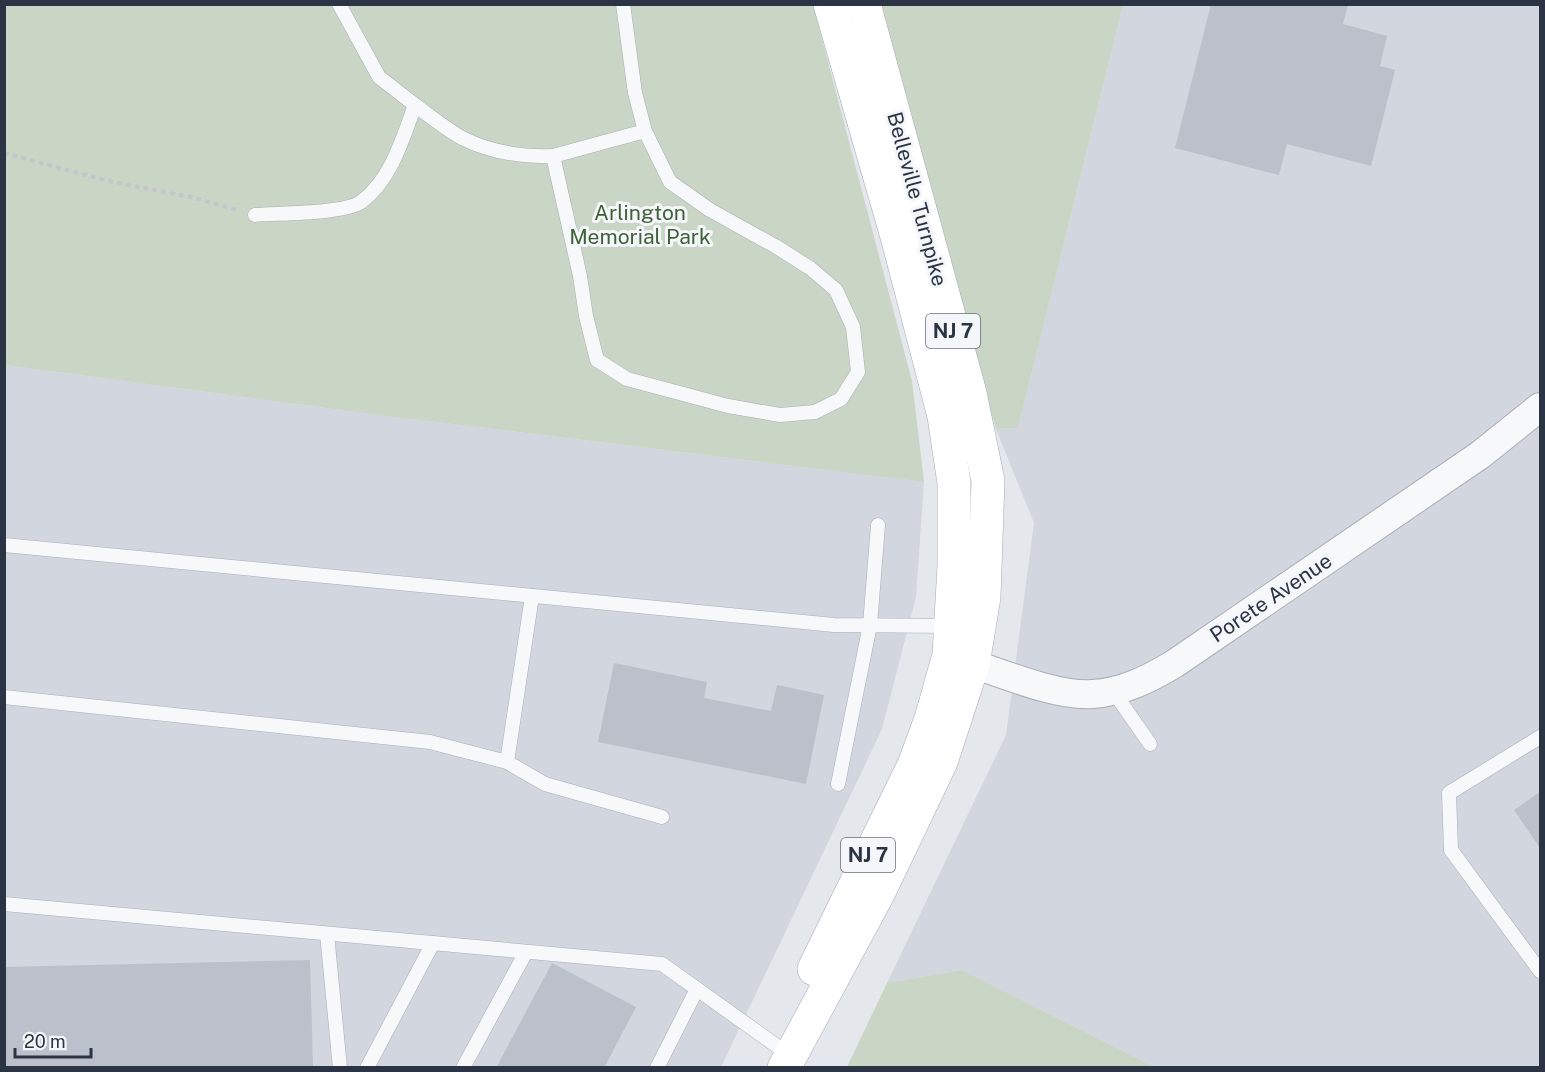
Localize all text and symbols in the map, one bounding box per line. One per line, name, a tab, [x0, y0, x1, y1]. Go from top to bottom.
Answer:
street label: Belleville Turnpike	[882, 109, 953, 289]
park label: Arlington Memorial Park	[569, 200, 711, 249]
road number: NJ 7	[926, 314, 980, 348]
street label: Porete Avenue	[1205, 548, 1336, 647]
road number: NJ 7	[841, 838, 895, 872]
scale bar	[15, 1021, 92, 1059]
text: 20 m	[24, 1031, 66, 1052]

